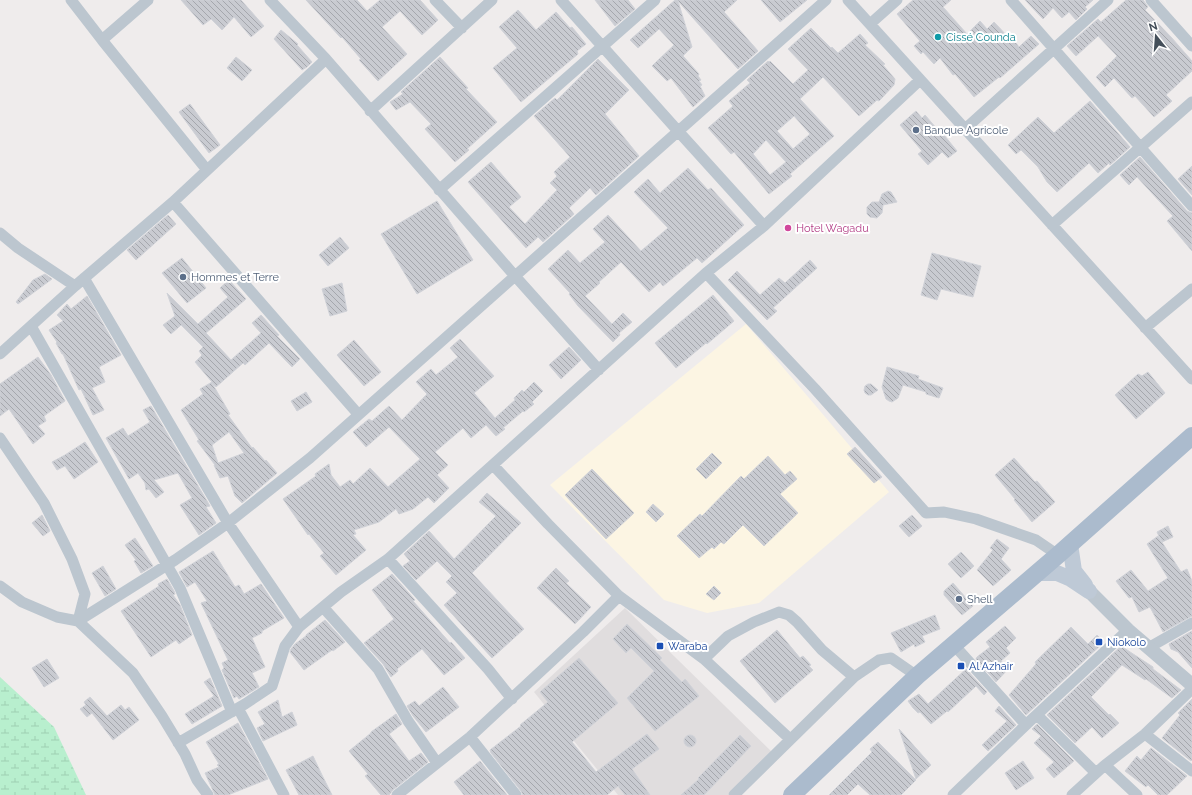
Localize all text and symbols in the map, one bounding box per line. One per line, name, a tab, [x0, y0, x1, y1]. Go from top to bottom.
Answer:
north arrow	[1136, 16, 1176, 56]
text: N	[1147, 19, 1159, 34]
place label: Cissé Counda	[946, 31, 1016, 44]
marker: Cissé Counda	[933, 32, 943, 42]
place label: Banque Agricole	[924, 124, 1009, 137]
marker: Banque Agricole	[911, 125, 921, 135]
place label: Hotel Wagadu	[796, 222, 869, 235]
marker: Hotel Wagadu	[783, 223, 793, 233]
place label: Hommes et Terre	[191, 271, 279, 284]
marker: Hommes et Terre	[178, 272, 188, 282]
place label: Shell	[967, 593, 993, 606]
marker: Shell	[954, 594, 964, 604]
place label: Niokolo	[1107, 636, 1147, 649]
marker: Niokolo	[1094, 637, 1104, 647]
place label: Waraba	[668, 640, 708, 653]
marker: Waraba	[655, 641, 665, 651]
place label: Al Azhair	[969, 660, 1013, 673]
marker: Al Azhair	[956, 661, 966, 671]

